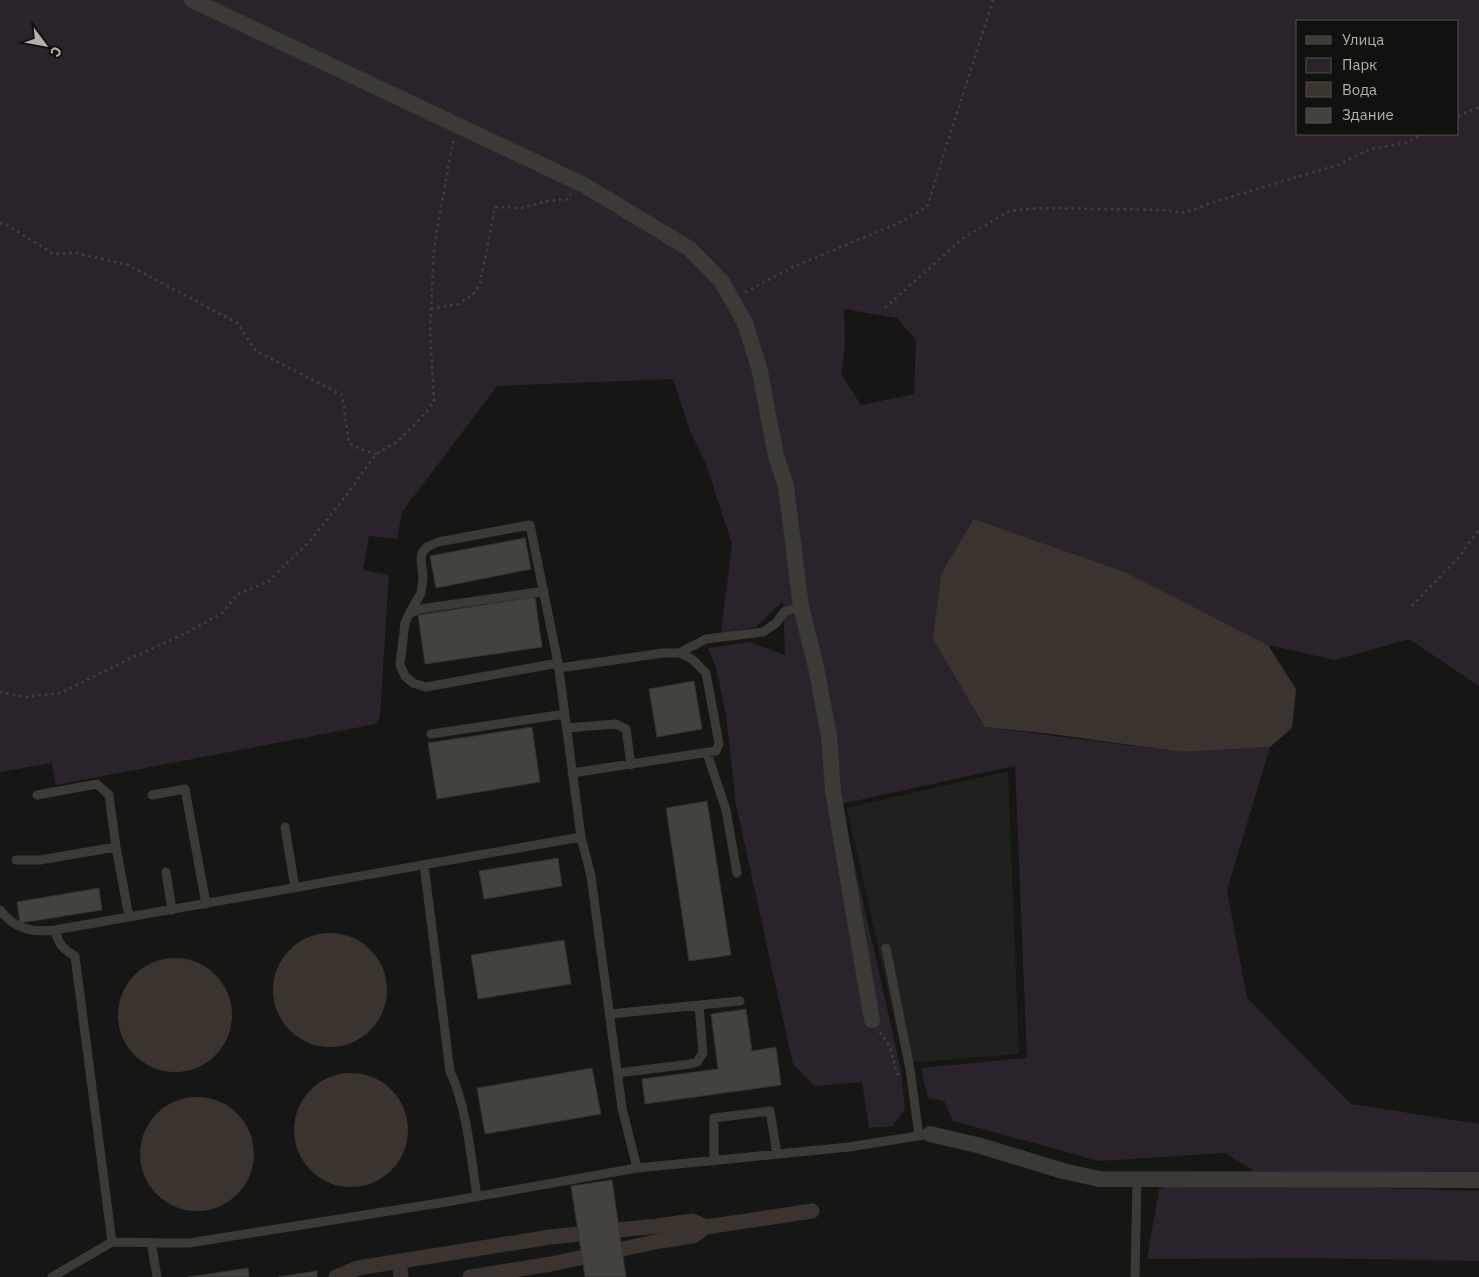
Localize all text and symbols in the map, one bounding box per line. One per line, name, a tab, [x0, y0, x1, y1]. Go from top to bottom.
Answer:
north arrow	[20, 20, 70, 70]
legend	[1296, 20, 1459, 135]
text: Улица	[1342, 30, 1384, 49]
text: С	[46, 43, 66, 61]
text: Парк	[1342, 55, 1377, 74]
text: Вода	[1342, 80, 1377, 99]
text: Здание	[1342, 105, 1394, 124]

